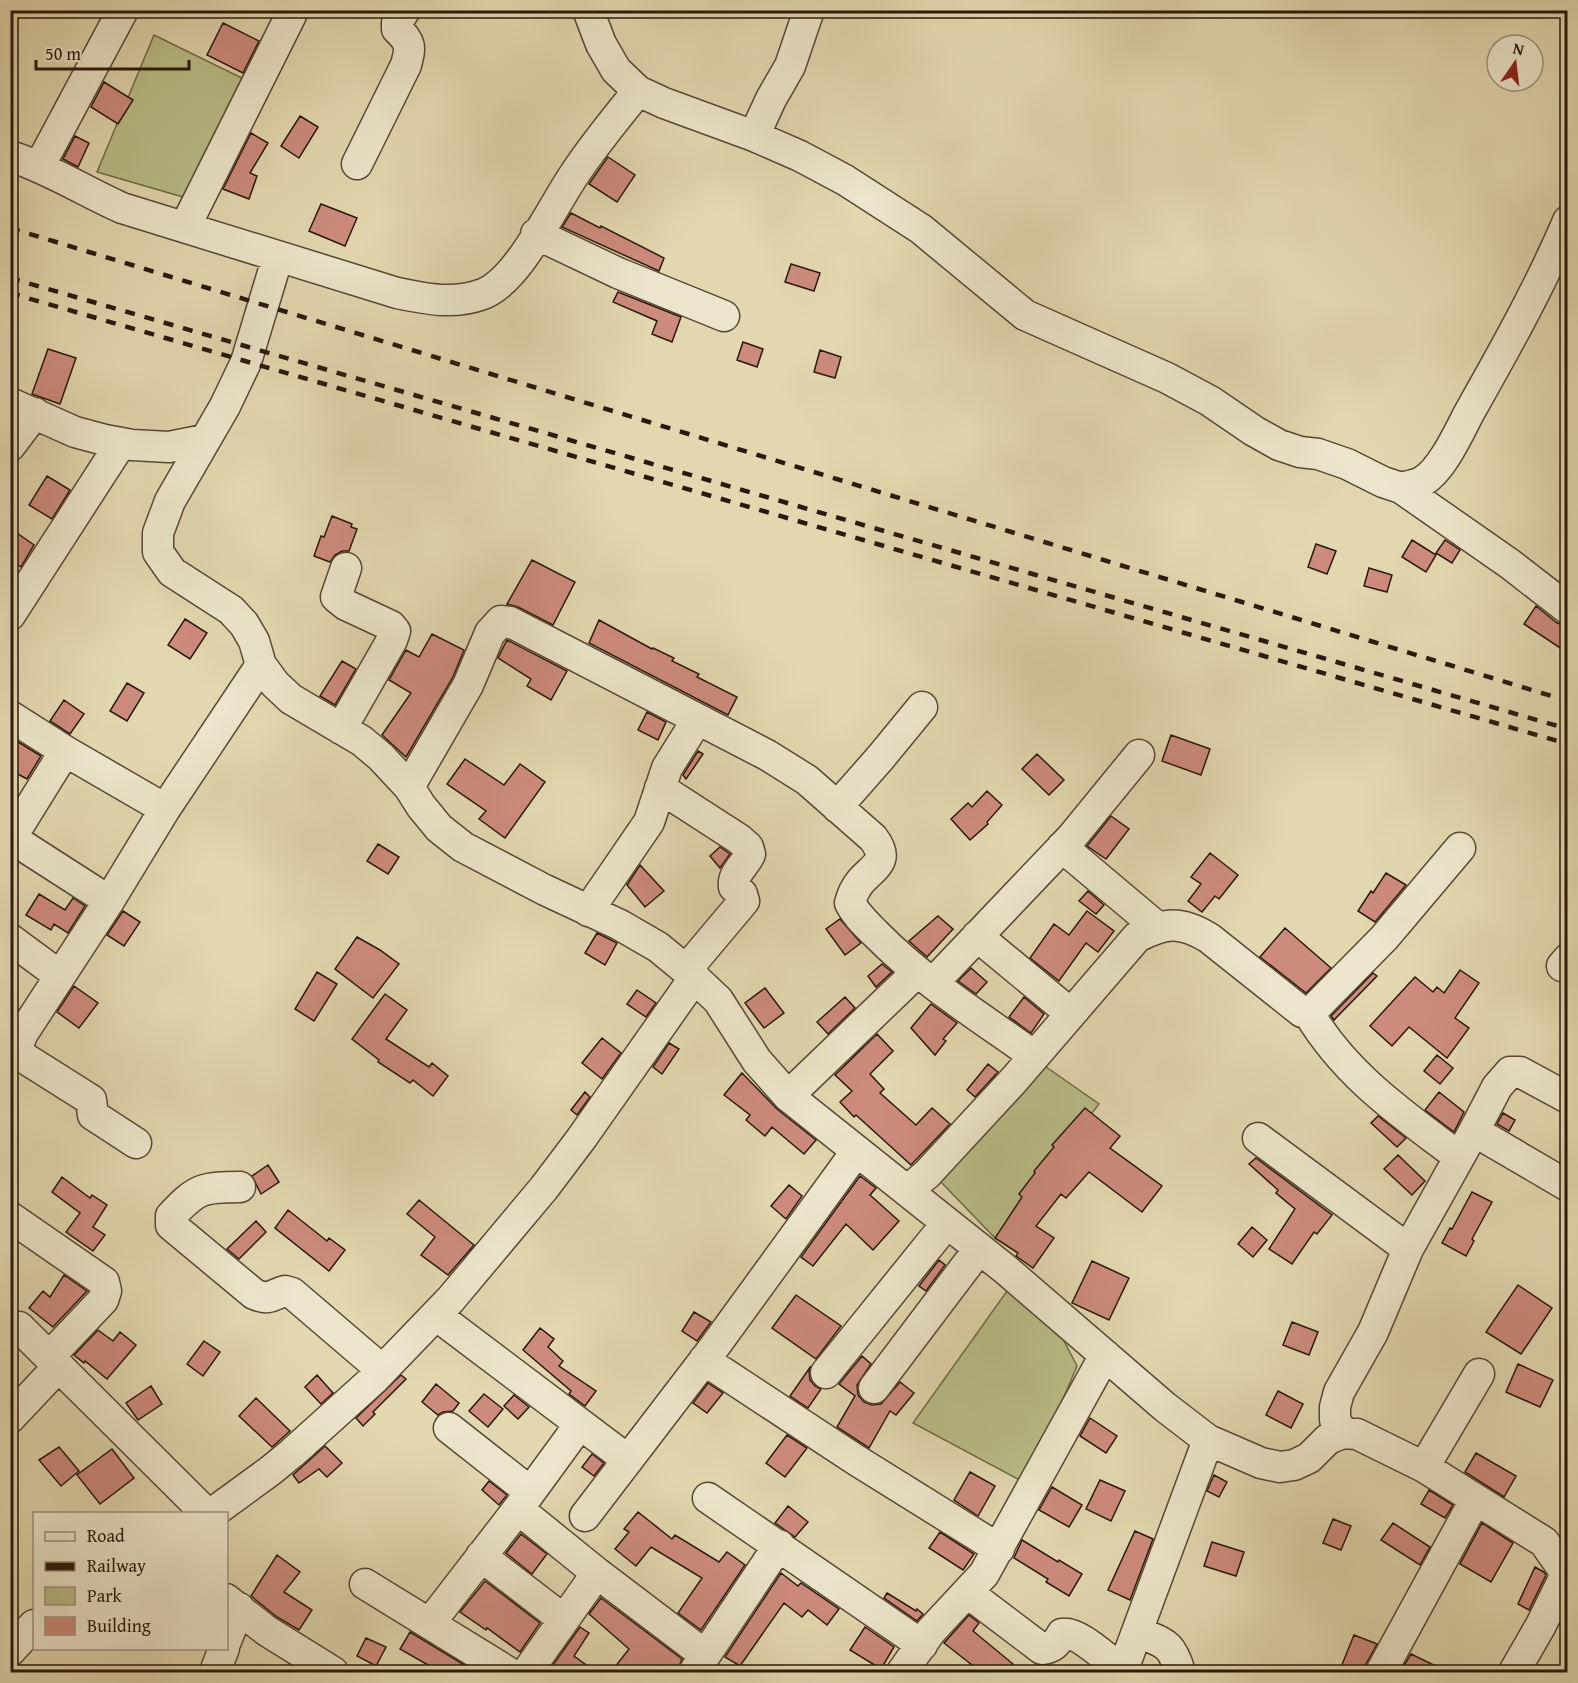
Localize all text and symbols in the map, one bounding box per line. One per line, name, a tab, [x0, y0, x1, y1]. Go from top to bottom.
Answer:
scale bar	[36, 33, 189, 71]
north arrow	[1485, 33, 1545, 93]
text: N	[1511, 36, 1527, 61]
text: 50 m	[45, 40, 81, 67]
legend	[33, 1512, 228, 1650]
text: Road	[87, 1522, 125, 1549]
text: Railway	[87, 1552, 146, 1579]
text: Park	[87, 1582, 123, 1609]
text: Building	[87, 1612, 151, 1639]

